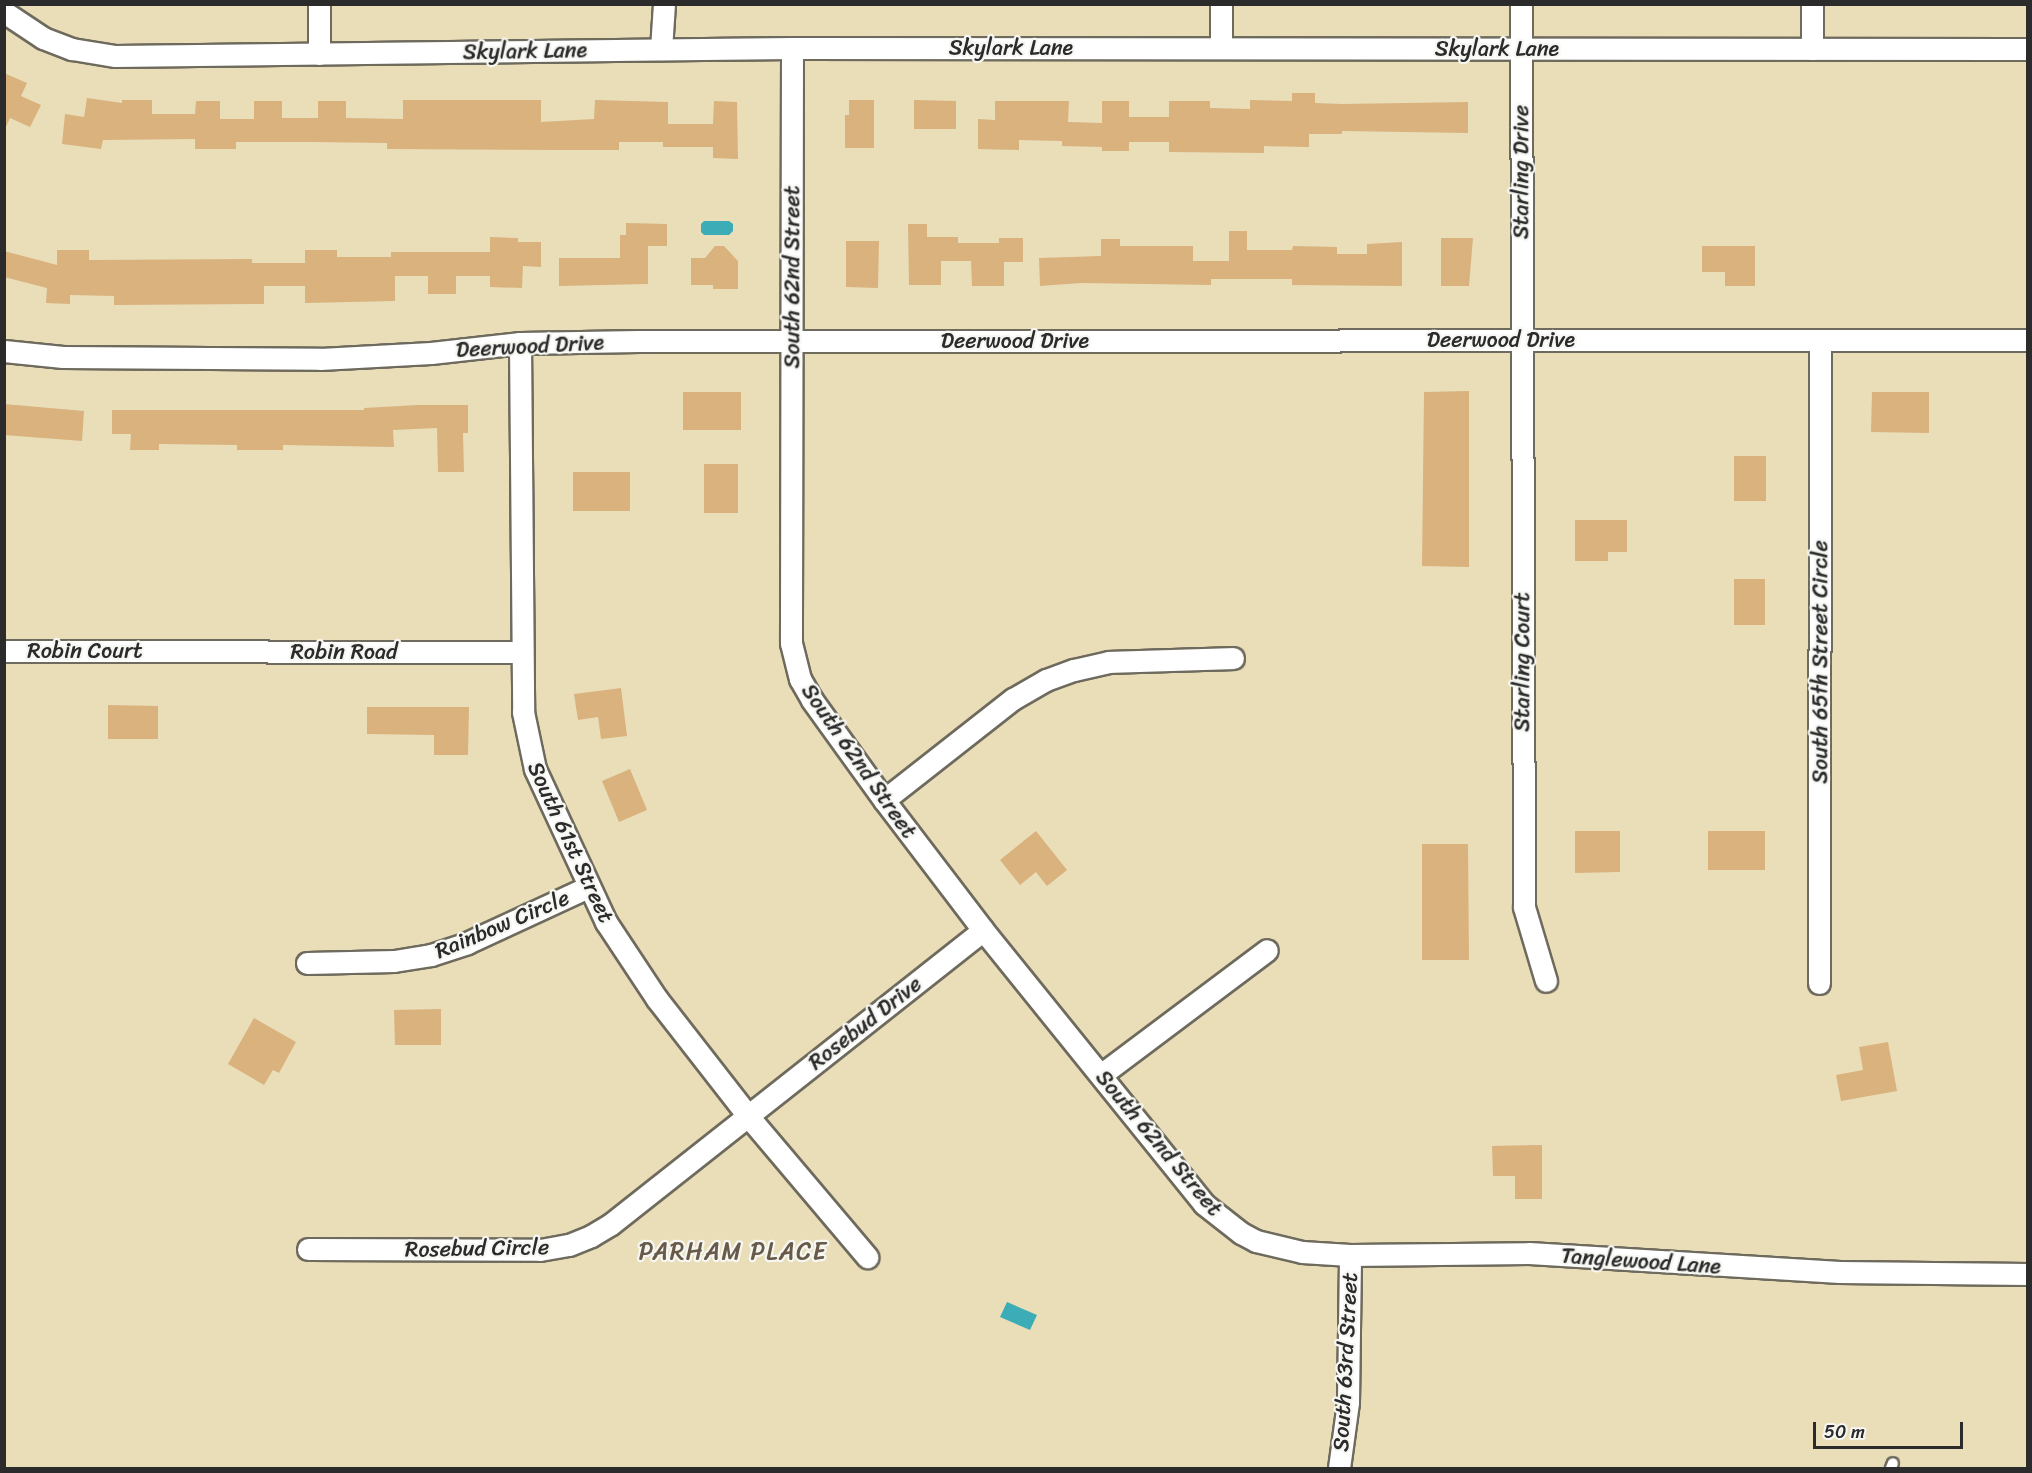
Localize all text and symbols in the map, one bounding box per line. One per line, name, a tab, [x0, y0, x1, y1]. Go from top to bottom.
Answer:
street label: Skylark Lane	[948, 35, 1074, 61]
street label: Skylark Lane	[1434, 36, 1560, 62]
street label: Skylark Lane	[462, 37, 588, 65]
street label: Starling Drive	[1508, 105, 1534, 239]
street label: South 62nd Street	[779, 186, 805, 368]
street label: Deerwood Drive	[1426, 327, 1576, 353]
street label: Deerwood Drive	[940, 328, 1090, 354]
street label: Deerwood Drive	[455, 329, 605, 363]
street label: South 65th Street Circle	[1807, 540, 1833, 784]
street label: Starling Court	[1509, 592, 1535, 732]
street label: Robin Court	[27, 638, 143, 664]
street label: Robin Road	[290, 639, 398, 665]
street label: South 62nd Street	[796, 679, 922, 843]
street label: South 61st Street	[522, 757, 620, 927]
street label: Rainbow Circle	[431, 884, 573, 964]
street label: Rosebud Drive	[803, 971, 927, 1075]
street label: South 62nd Street	[1090, 1065, 1228, 1221]
street label: Rosebud Circle	[405, 1234, 549, 1262]
district label: PARHAM PLACE	[639, 1238, 827, 1266]
street label: Tanglewood Lane	[1560, 1242, 1722, 1280]
street label: South 63rd Street	[1327, 1272, 1363, 1452]
scale bar	[1816, 1410, 1966, 1448]
text: 50 m	[1824, 1416, 1865, 1448]

